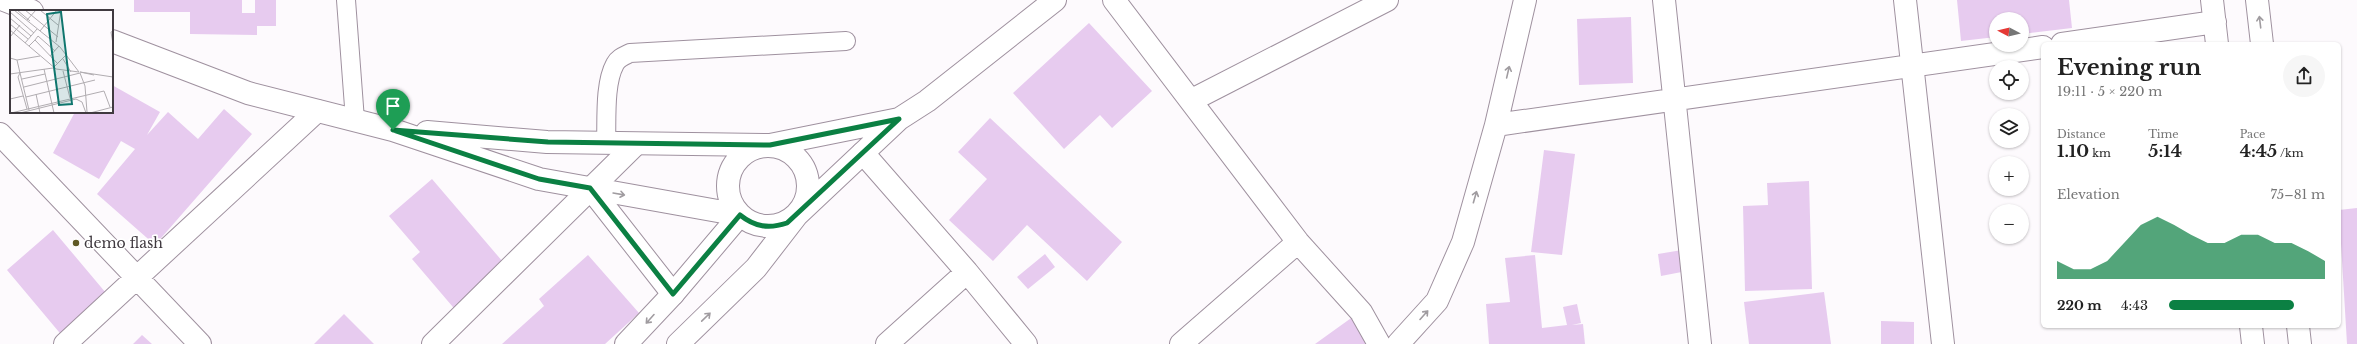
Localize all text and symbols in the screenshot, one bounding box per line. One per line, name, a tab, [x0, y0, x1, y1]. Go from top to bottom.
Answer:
inset map	[10, 10, 113, 113]
north arrow	[1989, 12, 2029, 52]
map controls	[1989, 12, 2029, 244]
one-way arrow	[2256, 16, 2264, 29]
text: Evening run	[2057, 54, 2201, 81]
button: share	[2283, 55, 2325, 97]
button: locate	[1989, 60, 2029, 100]
one-way arrow	[1505, 65, 1513, 78]
text: 19:11 · 5 × 220 m	[2057, 83, 2162, 100]
pin	[376, 89, 410, 130]
icon: arrive	[382, 95, 404, 117]
button: layers	[1989, 108, 2029, 148]
text: Distance	[2057, 127, 2106, 141]
text: Time	[2148, 127, 2179, 141]
text: Pace	[2240, 127, 2265, 141]
text: 1.10	[2057, 141, 2089, 162]
text: 5:14	[2148, 141, 2182, 162]
text: 4:45	[2240, 141, 2277, 162]
text: km	[2089, 146, 2111, 160]
text: /km	[2277, 146, 2304, 160]
button: +	[1989, 156, 2029, 196]
text: Elevation	[2057, 186, 2120, 203]
text: 75–81 m	[2271, 186, 2325, 203]
one-way arrow	[612, 190, 625, 198]
one-way arrow	[1472, 191, 1479, 204]
button: −	[1989, 204, 2029, 244]
place label: demo flash	[84, 234, 163, 252]
marker: demo flash	[71, 238, 81, 248]
text: 220 m	[2057, 297, 2102, 314]
text: 4:43	[2121, 297, 2148, 314]
one-way arrow	[1419, 310, 1429, 320]
one-way arrow	[701, 312, 711, 322]
one-way arrow	[645, 314, 655, 324]

